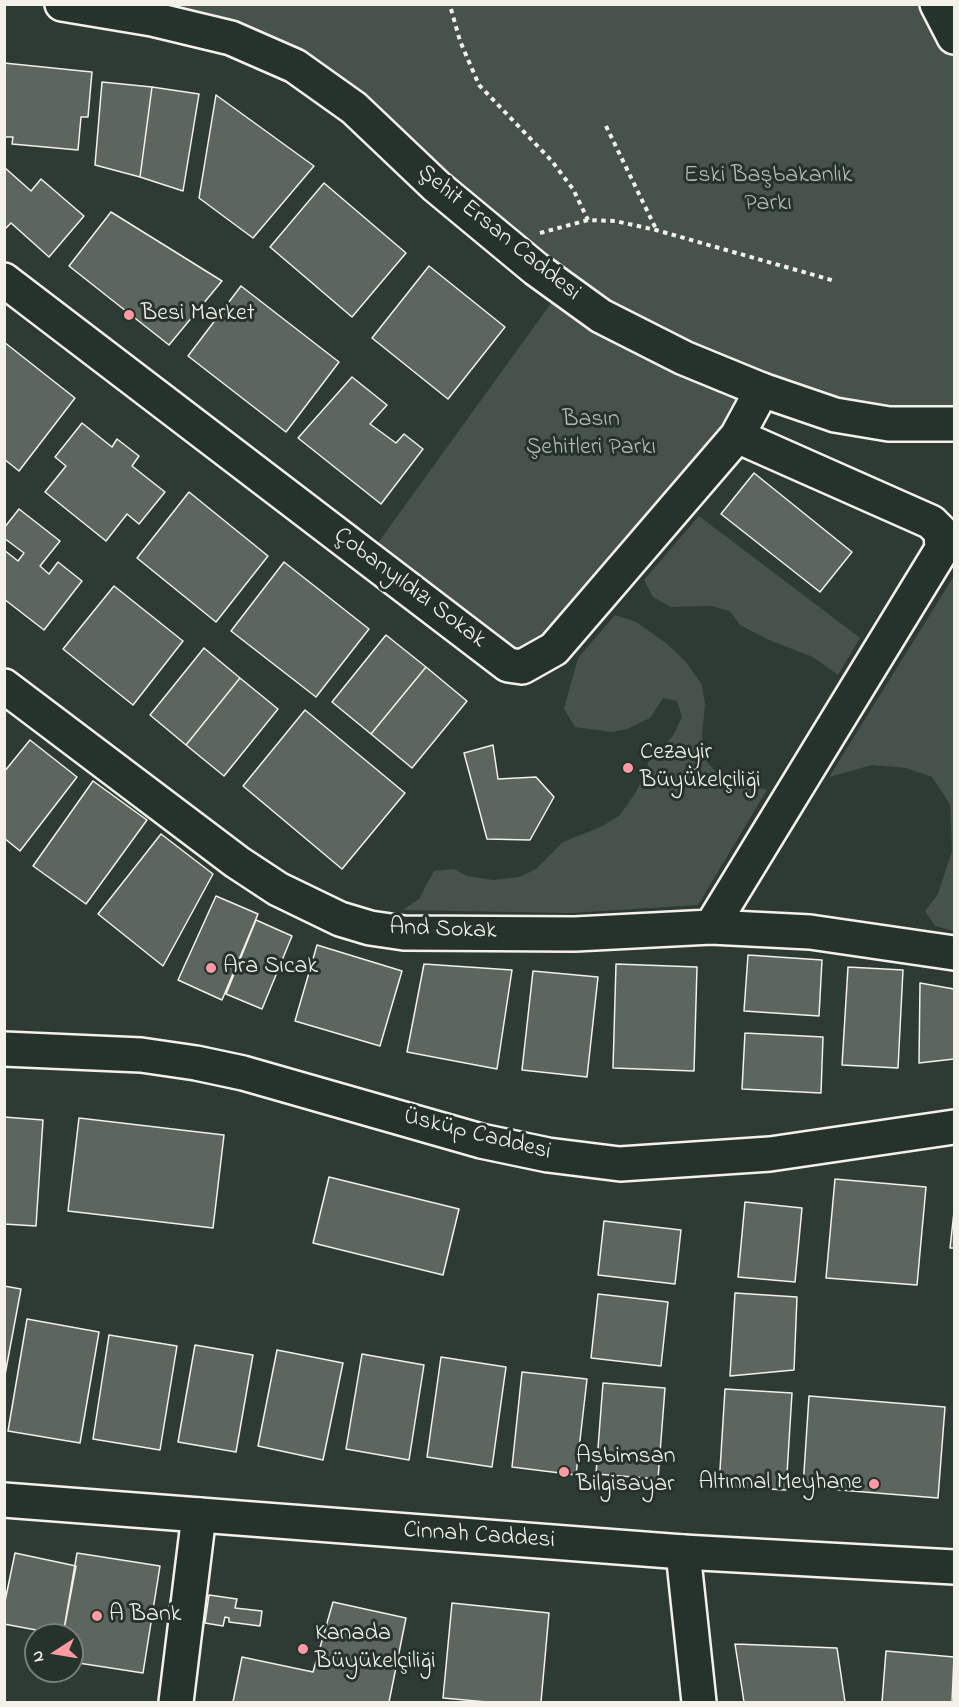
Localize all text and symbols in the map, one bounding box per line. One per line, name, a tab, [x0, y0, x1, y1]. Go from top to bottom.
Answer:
street label: Şehit Ersan Caddesi	[411, 159, 585, 309]
park label: Eski Başbakanlık Parkı	[684, 163, 852, 219]
place label: Besi Market	[141, 301, 255, 329]
marker: Besi Market	[122, 308, 136, 322]
park label: Basın Şehitleri Parkı	[526, 407, 656, 463]
street label: Çobanyıldızı Sokak	[327, 522, 491, 656]
place label: Cezayir Büyükelçiliği	[640, 740, 761, 796]
marker: Cezayir Büyükelçiliği	[621, 761, 635, 775]
street label: And Sokak	[389, 915, 497, 947]
place label: Ara Sıcak	[223, 954, 318, 982]
marker: Ara Sıcak	[204, 961, 218, 975]
street label: Üsküp Caddesi	[400, 1104, 554, 1168]
place label: Asbimsan Bilgisayar	[576, 1444, 676, 1500]
marker: Asbimsan Bilgisayar	[557, 1465, 571, 1479]
place label: Altınnal Meyhane	[699, 1470, 862, 1498]
marker: Altınnal Meyhane	[867, 1477, 881, 1491]
street label: Cinnah Caddesi	[402, 1517, 556, 1557]
place label: A Bank	[109, 1602, 181, 1630]
marker: A Bank	[90, 1609, 104, 1623]
place label: Kanada Büyükelçiliği	[315, 1621, 436, 1677]
north arrow	[24, 1623, 84, 1683]
marker: Kanada Büyükelçiliği	[296, 1642, 310, 1656]
text: N	[25, 1649, 51, 1664]

